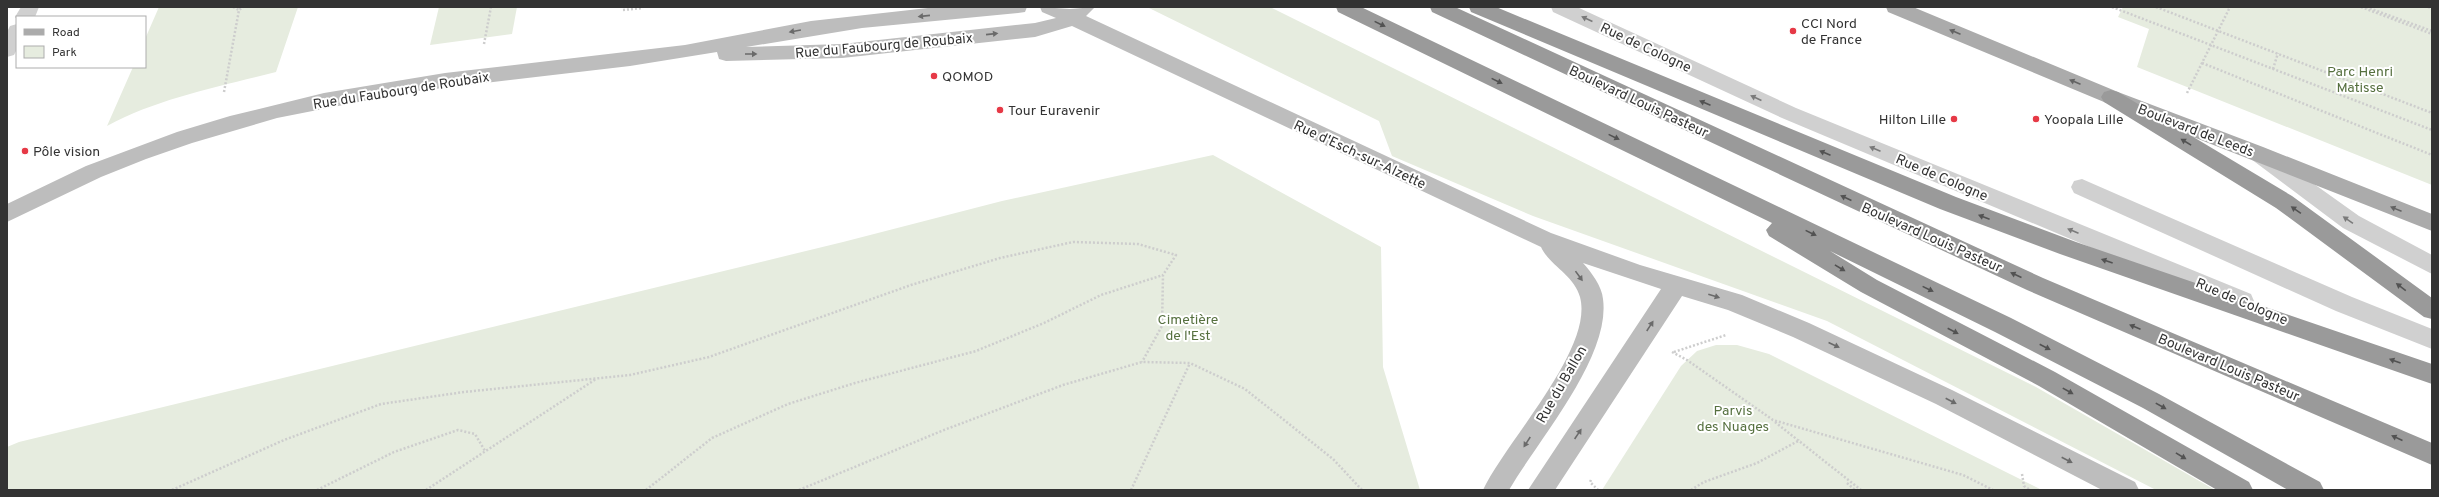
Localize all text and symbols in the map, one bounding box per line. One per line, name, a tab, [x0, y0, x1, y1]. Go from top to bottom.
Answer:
one-way arrow	[918, 13, 930, 19]
legend	[16, 16, 146, 68]
one-way arrow	[1582, 16, 1593, 22]
place label: CCI Nord de France	[1801, 16, 1862, 49]
street label: Rue de Cologne	[1597, 20, 1694, 77]
one-way arrow	[1374, 21, 1385, 27]
text: Road	[52, 25, 80, 41]
marker: CCI Nord de France	[1788, 26, 1798, 36]
one-way arrow	[789, 28, 801, 34]
one-way arrow	[1949, 29, 1960, 35]
street label: Rue du Faubourg de Roubaix	[794, 30, 974, 63]
one-way arrow	[986, 31, 998, 38]
text: Park	[52, 45, 77, 61]
one-way arrow	[745, 51, 758, 57]
street label: Boulevard Louis Pasteur	[1566, 63, 1711, 142]
park label: Parc Henri Matisse	[2327, 64, 2393, 97]
street label: Rue du Faubourg de Roubaix	[312, 69, 491, 114]
place label: QOMOD	[942, 69, 993, 86]
marker: QOMOD	[929, 71, 939, 81]
one-way arrow	[1491, 77, 1502, 84]
one-way arrow	[2068, 79, 2080, 85]
one-way arrow	[1750, 95, 1762, 101]
one-way arrow	[1698, 99, 1710, 105]
street label: Boulevard de Leeds	[2135, 101, 2256, 161]
place label: Tour Euravenir	[1008, 103, 1101, 120]
marker: Tour Euravenir	[995, 105, 1005, 115]
place label: Hilton Lille	[1879, 112, 1946, 129]
place label: Yoopala Lille	[2044, 112, 2123, 129]
marker: Hilton Lille	[1949, 114, 1959, 124]
marker: Yoopala Lille	[2031, 114, 2041, 124]
street label: Rue d'Esch-sur-Alzette	[1291, 117, 1428, 193]
one-way arrow	[1608, 134, 1619, 140]
one-way arrow	[2180, 138, 2192, 145]
place label: Pôle vision	[33, 144, 100, 161]
marker: Pôle vision	[20, 146, 30, 156]
one-way arrow	[1870, 146, 1881, 152]
one-way arrow	[1819, 150, 1830, 156]
street label: Rue de Cologne	[1893, 151, 1990, 205]
one-way arrow	[1841, 195, 1852, 201]
street label: Boulevard Louis Pasteur	[1859, 200, 2005, 277]
one-way arrow	[2389, 205, 2401, 211]
one-way arrow	[2291, 206, 2301, 214]
one-way arrow	[1978, 213, 1990, 219]
one-way arrow	[2343, 216, 2354, 224]
one-way arrow	[2068, 228, 2079, 234]
one-way arrow	[1806, 230, 1817, 236]
one-way arrow	[2100, 257, 2112, 263]
one-way arrow	[1834, 265, 1846, 272]
one-way arrow	[1575, 271, 1584, 282]
one-way arrow	[2010, 272, 2021, 278]
street label: Rue de Cologne	[2193, 275, 2290, 329]
one-way arrow	[2395, 283, 2406, 291]
one-way arrow	[1923, 286, 1934, 292]
one-way arrow	[1708, 293, 1720, 299]
park label: Cimetière de l'Est	[1158, 312, 1218, 345]
one-way arrow	[1646, 320, 1653, 332]
one-way arrow	[2129, 323, 2141, 329]
one-way arrow	[1948, 328, 1959, 334]
street label: Boulevard Louis Pasteur	[2155, 331, 2302, 406]
one-way arrow	[1828, 342, 1840, 348]
street label: Rue du Ballon	[1533, 343, 1591, 426]
one-way arrow	[2039, 343, 2051, 350]
one-way arrow	[2389, 357, 2401, 363]
one-way arrow	[2063, 388, 2074, 395]
one-way arrow	[1946, 398, 1957, 404]
park label: Parvis des Nuages	[1697, 403, 1769, 436]
one-way arrow	[2155, 403, 2166, 410]
one-way arrow	[1574, 429, 1582, 439]
one-way arrow	[2391, 435, 2402, 441]
one-way arrow	[1523, 436, 1531, 447]
one-way arrow	[2175, 452, 2187, 459]
one-way arrow	[2062, 457, 2073, 463]

